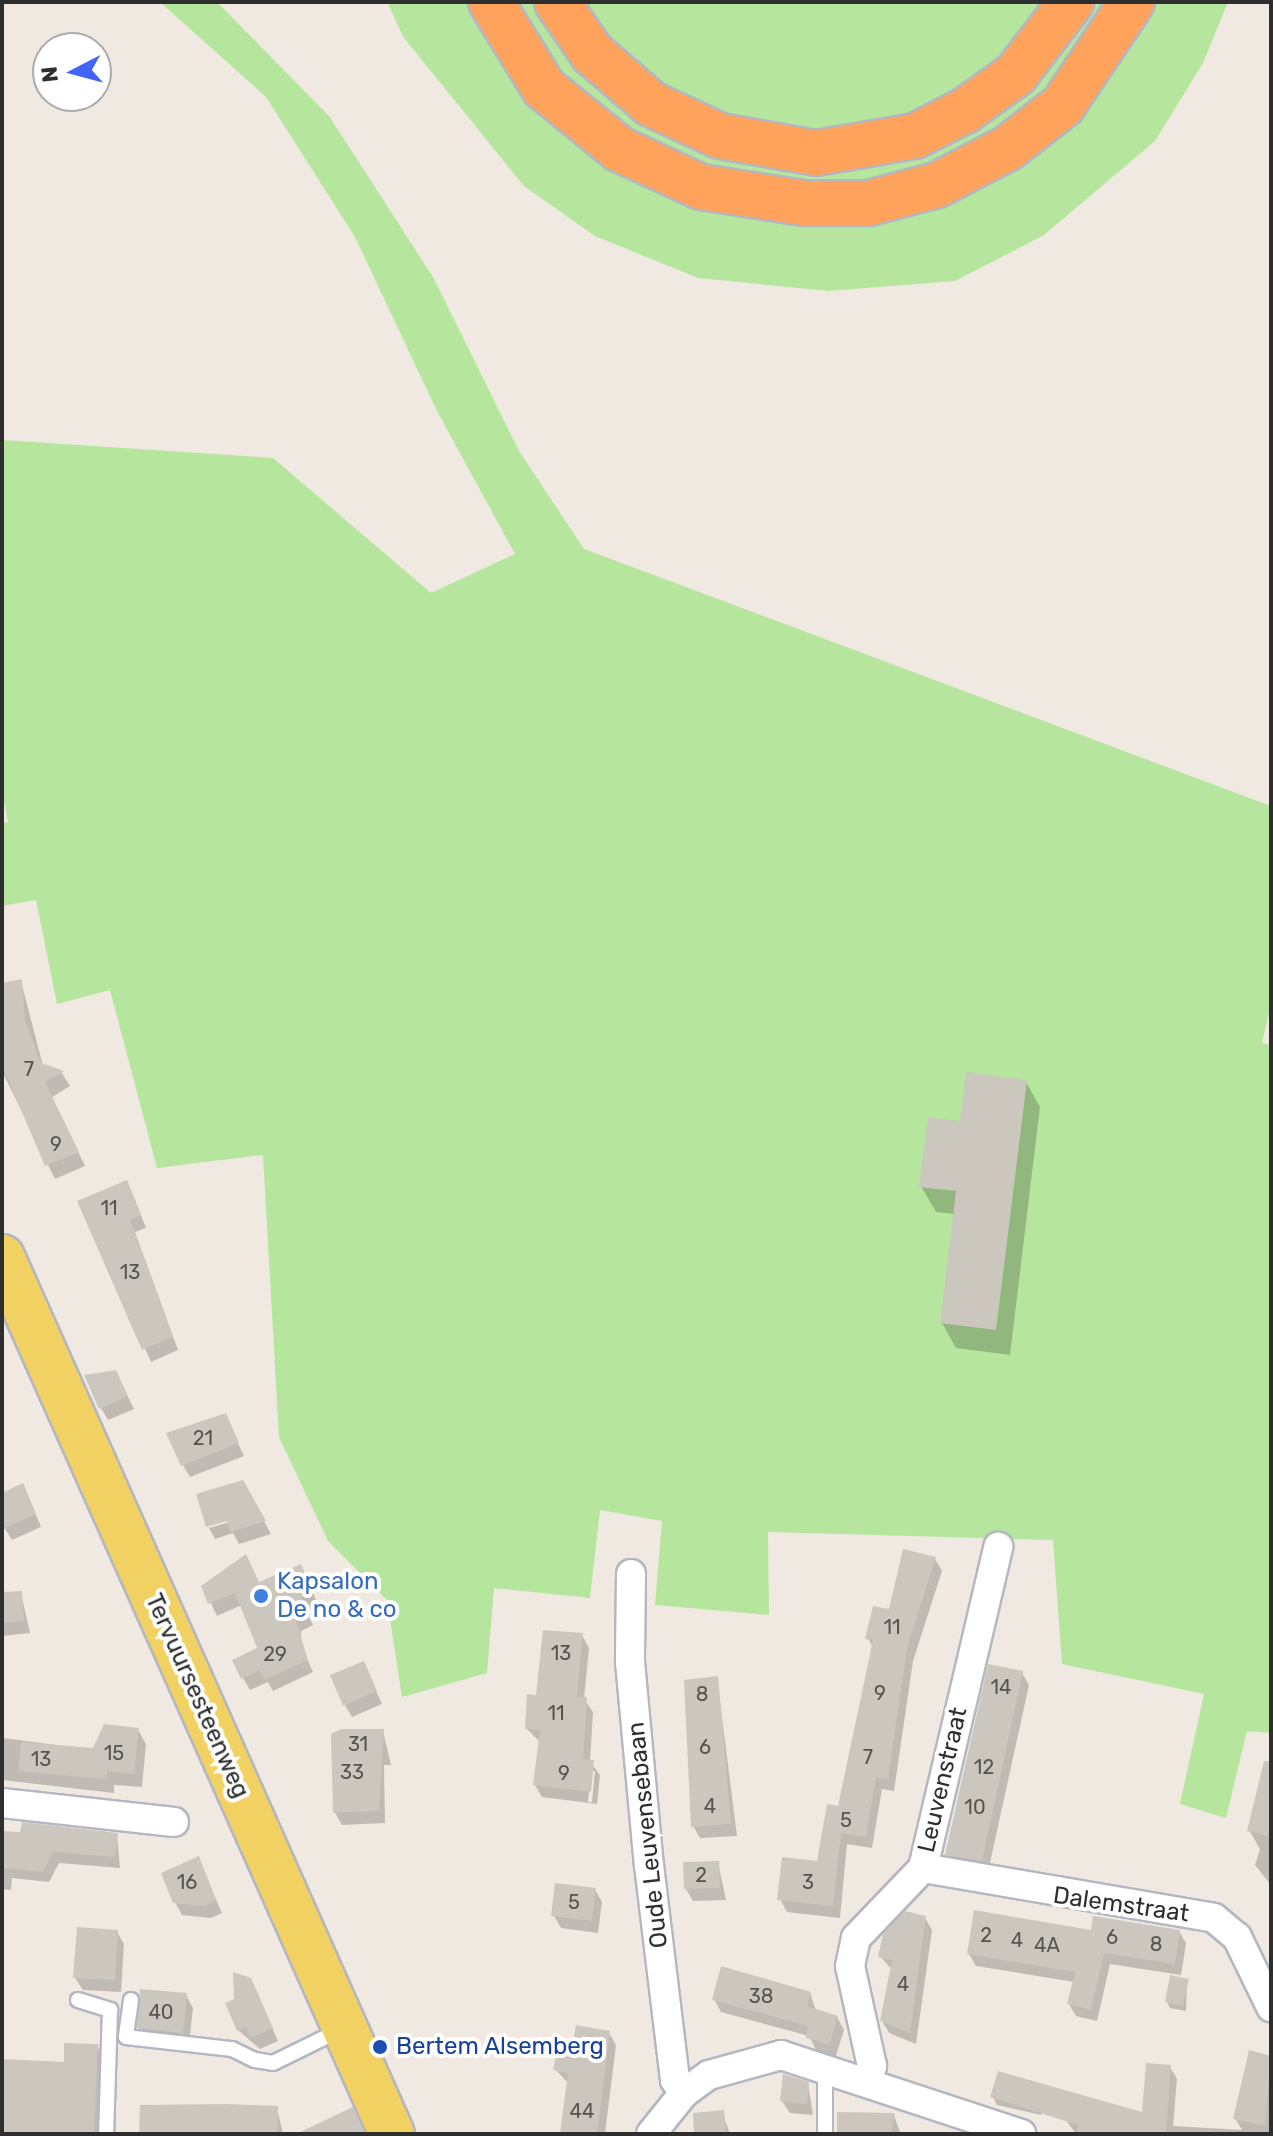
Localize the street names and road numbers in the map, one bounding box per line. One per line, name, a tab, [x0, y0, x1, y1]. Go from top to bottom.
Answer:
street label: Tervuursesteenweg	[139, 1589, 255, 1803]
street label: Leuvenstraat	[912, 1705, 974, 1855]
street label: Oude Leuvensebaan	[622, 1720, 674, 1950]
street label: Dalemstraat	[1051, 1881, 1191, 1929]

